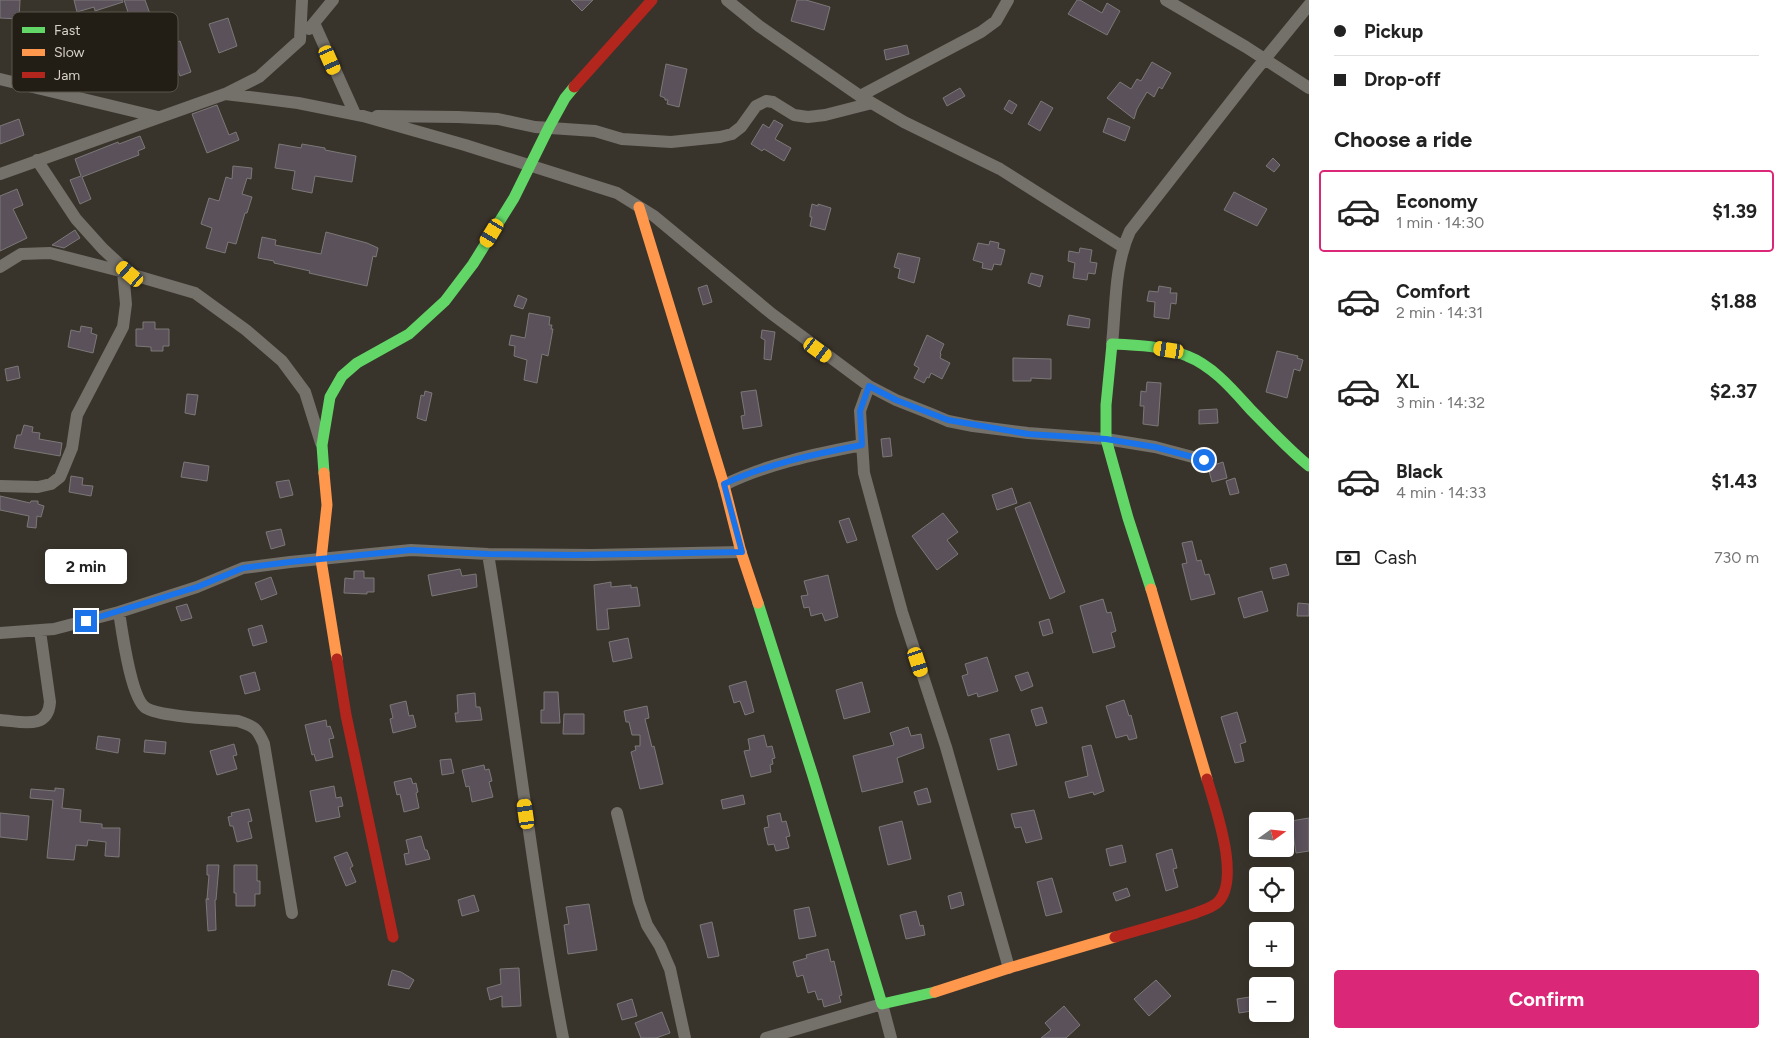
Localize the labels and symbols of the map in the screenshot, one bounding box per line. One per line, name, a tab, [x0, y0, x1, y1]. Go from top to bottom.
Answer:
legend	[12, 12, 178, 92]
text: Fast	[54, 22, 80, 39]
car	[317, 43, 342, 77]
text: Slow	[54, 44, 85, 61]
text: Jam	[54, 67, 80, 84]
car	[477, 216, 506, 250]
car	[113, 258, 146, 290]
car	[801, 335, 834, 365]
car	[1153, 340, 1184, 360]
route start	[1193, 449, 1215, 471]
callout: 2 min	[45, 548, 127, 584]
route end	[75, 610, 97, 632]
car	[906, 645, 929, 679]
car	[516, 798, 535, 830]
north arrow	[1249, 812, 1294, 858]

